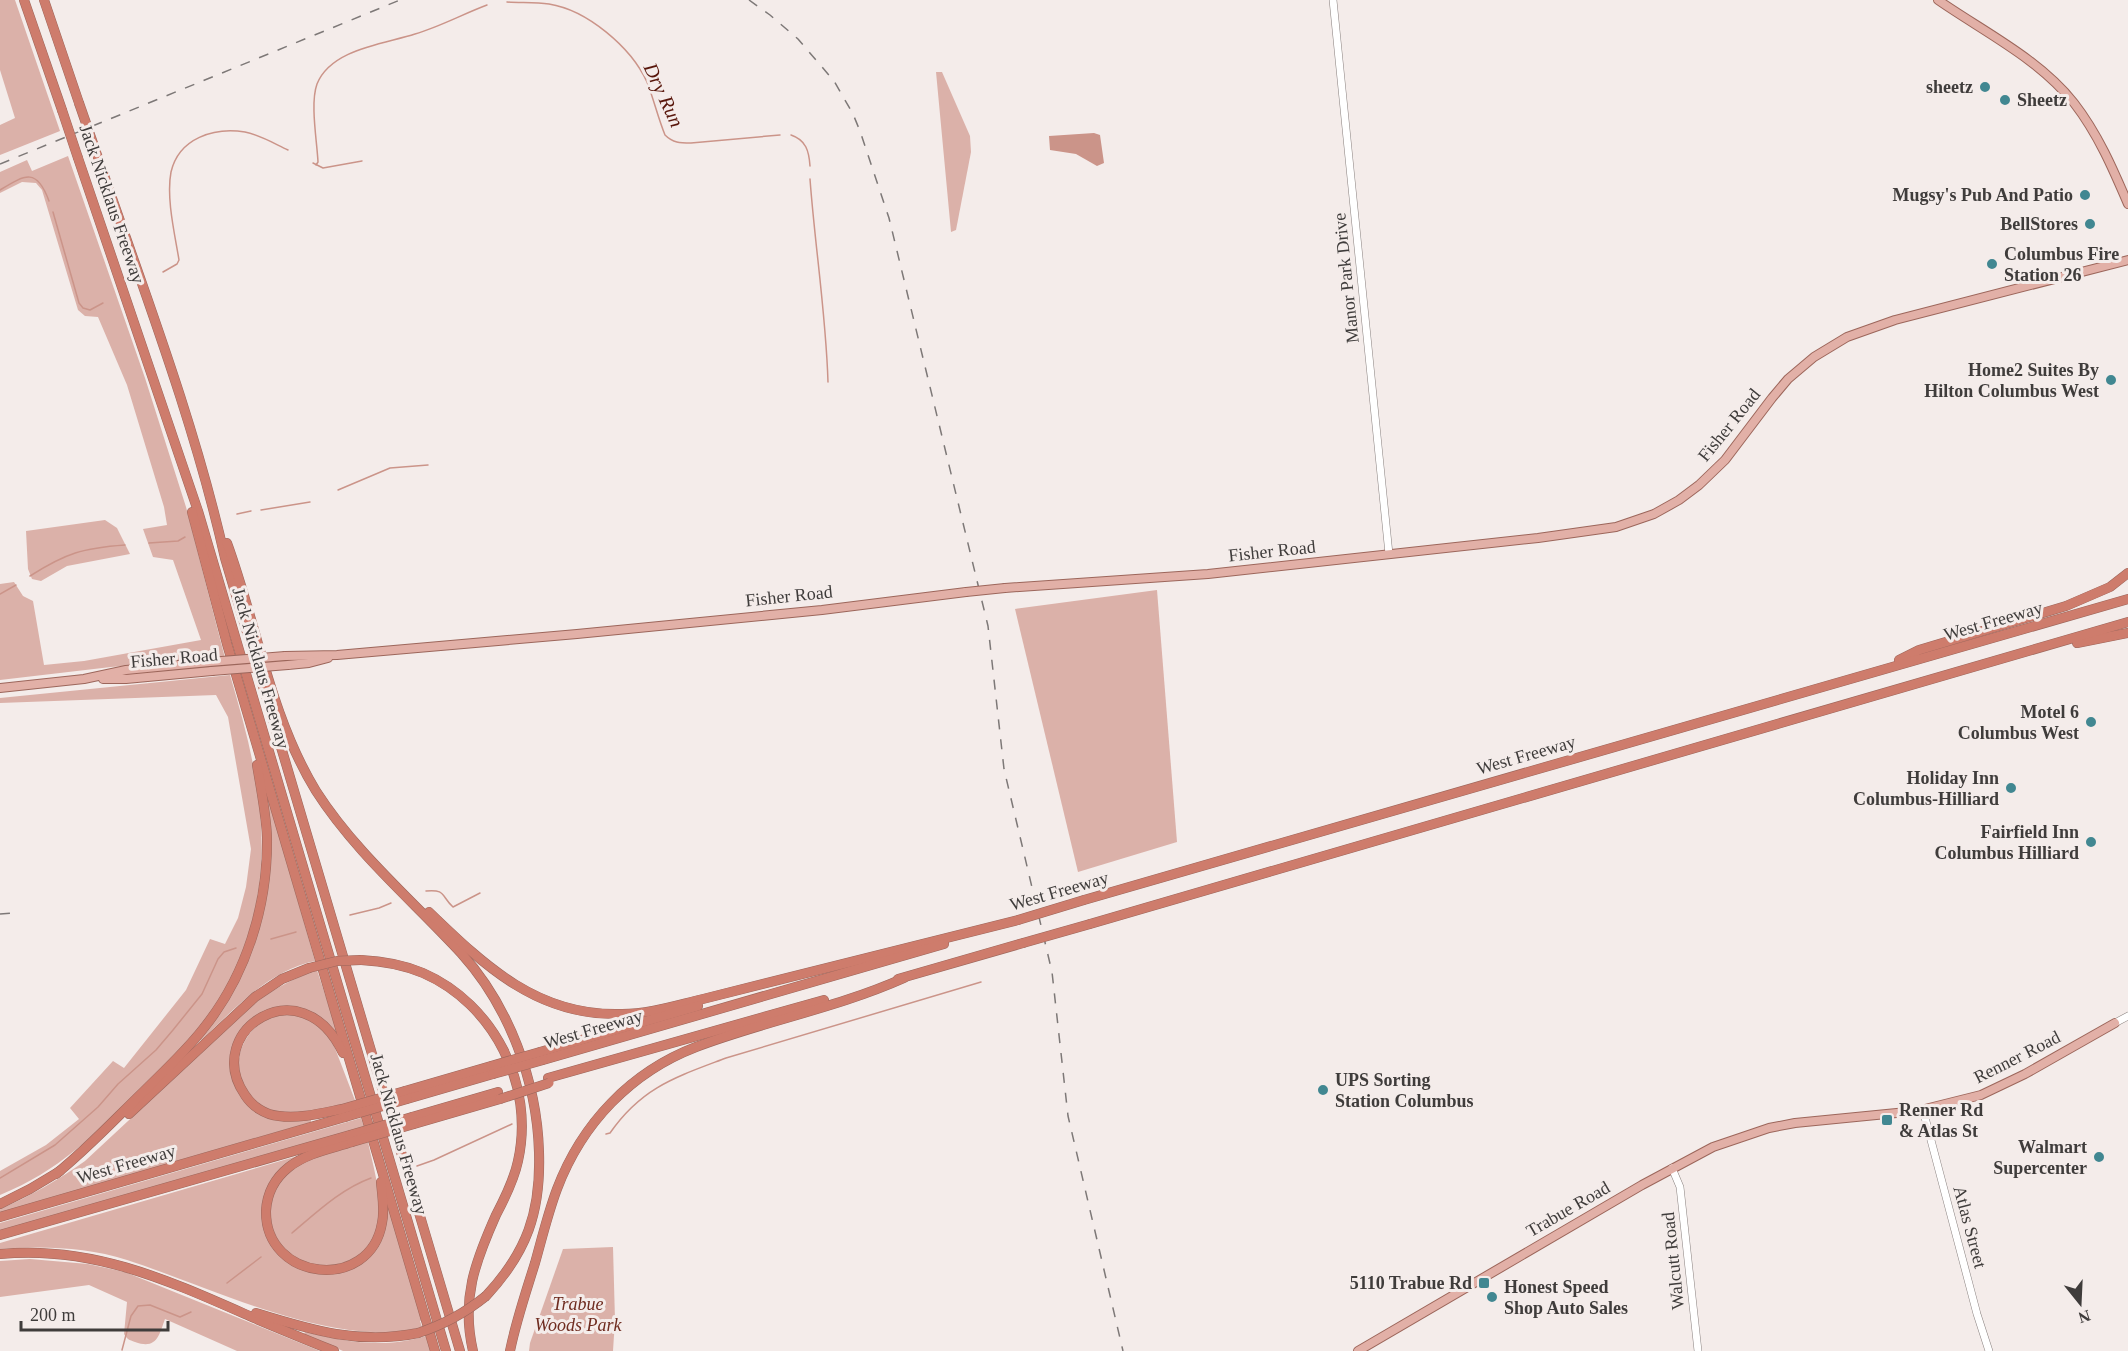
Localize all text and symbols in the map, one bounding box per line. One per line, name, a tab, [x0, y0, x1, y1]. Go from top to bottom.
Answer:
water label: Dry Run	[638, 58, 688, 131]
place label: sheetz	[1926, 77, 1973, 97]
marker: sheetz	[1978, 80, 1992, 94]
place label: Sheetz	[2017, 90, 2067, 110]
marker: Sheetz	[1998, 93, 2012, 107]
street label: Jack Nicklaus Freeway	[75, 122, 149, 286]
place label: Mugsy's Pub And Patio	[1892, 185, 2073, 205]
marker: Mugsy's Pub And Patio	[2078, 188, 2092, 202]
street label: Manor Park Drive	[1329, 212, 1363, 344]
place label: BellStores	[2000, 214, 2078, 234]
marker: BellStores	[2083, 217, 2097, 231]
place label: Columbus Fire Station 26	[2004, 244, 2119, 285]
marker: Columbus Fire Station 26	[1985, 257, 1999, 271]
place label: Home2 Suites By Hilton Columbus West	[1924, 360, 2099, 401]
marker: Home2 Suites By Hilton Columbus West	[2104, 373, 2118, 387]
street label: Fisher Road	[1694, 385, 1764, 465]
street label: Fisher Road	[1227, 536, 1317, 566]
street label: Fisher Road	[744, 581, 834, 611]
street label: Jack Nicklaus Freeway	[228, 585, 294, 751]
street label: West Freeway	[1941, 597, 2045, 645]
street label: Fisher Road	[130, 644, 218, 672]
place label: Motel 6 Columbus West	[1958, 702, 2079, 743]
marker: Motel 6 Columbus West	[2084, 715, 2098, 729]
street label: West Freeway	[1474, 731, 1578, 779]
place label: Holiday Inn Columbus-Hilliard	[1853, 768, 1999, 809]
marker: Holiday Inn Columbus-Hilliard	[2004, 781, 2018, 795]
place label: Fairfield Inn Columbus Hilliard	[1934, 822, 2079, 863]
marker: Fairfield Inn Columbus Hilliard	[2084, 835, 2098, 849]
street label: West Freeway	[1007, 867, 1111, 915]
street label: West Freeway	[541, 1005, 645, 1053]
street label: Renner Road	[1970, 1027, 2064, 1087]
street label: Jack Nicklaus Freeway	[366, 1051, 432, 1217]
place label: UPS Sorting Station Columbus	[1335, 1070, 1474, 1111]
marker: UPS Sorting Station Columbus	[1316, 1083, 1330, 1097]
place label: Renner Rd & Atlas St	[1899, 1100, 1983, 1141]
marker: Renner Rd & Atlas St	[1880, 1113, 1894, 1127]
place label: Walmart Supercenter	[1993, 1137, 2087, 1178]
street label: West Freeway	[74, 1140, 178, 1188]
marker: Walmart Supercenter	[2092, 1150, 2106, 1164]
street label: Trabue Road	[1523, 1177, 1613, 1241]
street label: Atlas Street	[1949, 1184, 1991, 1270]
street label: Walcutt Road	[1658, 1211, 1688, 1311]
place label: 5110 Trabue Rd	[1350, 1273, 1472, 1293]
north arrow	[2050, 1273, 2110, 1333]
marker: 5110 Trabue Rd	[1477, 1276, 1491, 1290]
place label: Honest Speed Shop Auto Sales	[1504, 1277, 1628, 1318]
marker: Honest Speed Shop Auto Sales	[1485, 1290, 1499, 1304]
scale bar	[21, 1294, 168, 1332]
park label: Trabue Woods Park	[535, 1294, 622, 1335]
text: 200 m	[30, 1305, 76, 1325]
text: N	[2076, 1307, 2093, 1327]

